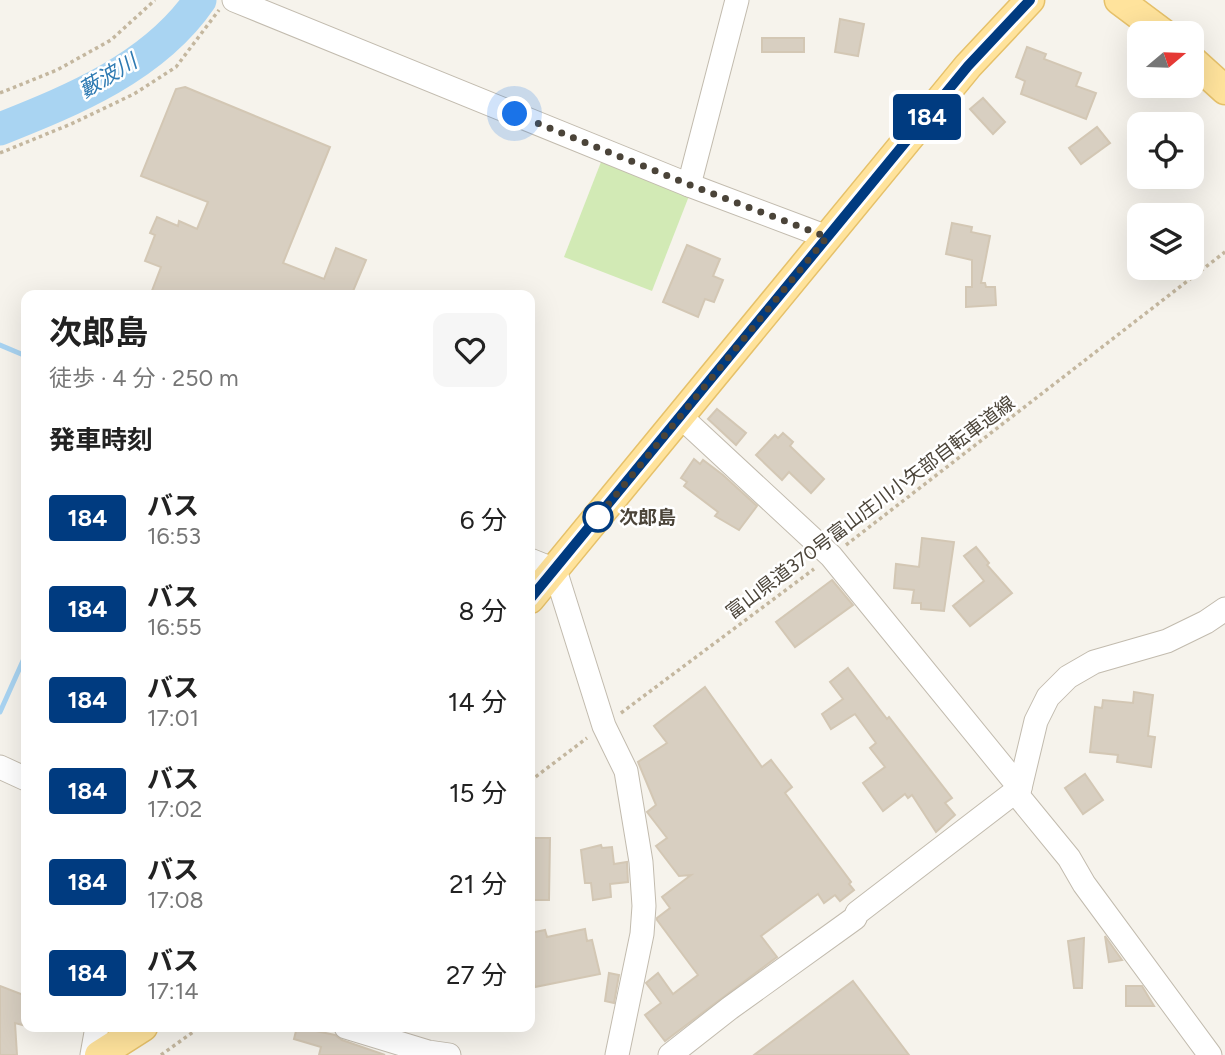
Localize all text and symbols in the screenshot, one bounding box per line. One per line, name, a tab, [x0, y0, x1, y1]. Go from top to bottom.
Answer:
north arrow	[1127, 21, 1204, 98]
map controls	[1127, 21, 1204, 280]
water label: 藪波川	[74, 48, 143, 103]
line badge: 184	[887, 94, 967, 140]
your location	[497, 96, 532, 131]
text: 184	[907, 102, 947, 131]
button: locate	[1127, 112, 1204, 189]
button: layers	[1127, 203, 1204, 280]
text: 次郎島	[49, 313, 148, 352]
button: heart	[433, 313, 507, 387]
text: 徒歩 · 4 分 · 250 m	[49, 364, 238, 392]
street label: 富山県道370号富山庄川小矢部自転車道線	[721, 391, 1019, 624]
text: 発車時刻	[49, 424, 153, 456]
text: バス	[147, 490, 199, 522]
marker: 次郎島	[583, 502, 613, 532]
text: 184	[67, 503, 108, 532]
text: 6 分	[460, 504, 507, 536]
place label: 次郎島	[619, 506, 676, 529]
text: 16:53	[147, 522, 201, 550]
text: バス	[147, 581, 199, 613]
text: 184	[67, 594, 108, 623]
text: 8 分	[459, 595, 507, 627]
text: 16:55	[147, 613, 202, 641]
text: バス	[147, 672, 199, 704]
text: 184	[67, 685, 108, 714]
text: 14 分	[448, 686, 507, 718]
text: 17:01	[147, 704, 199, 732]
text: バス	[147, 763, 199, 795]
text: 184	[67, 776, 108, 805]
text: 15 分	[449, 777, 507, 809]
text: 17:02	[147, 795, 202, 823]
text: バス	[147, 854, 199, 886]
text: 184	[67, 867, 108, 896]
text: 21 分	[449, 868, 507, 900]
text: 17:08	[147, 886, 204, 914]
text: バス	[147, 945, 199, 977]
text: 184	[67, 958, 108, 987]
text: 27 分	[446, 959, 507, 991]
text: 17:14	[147, 977, 198, 1005]

